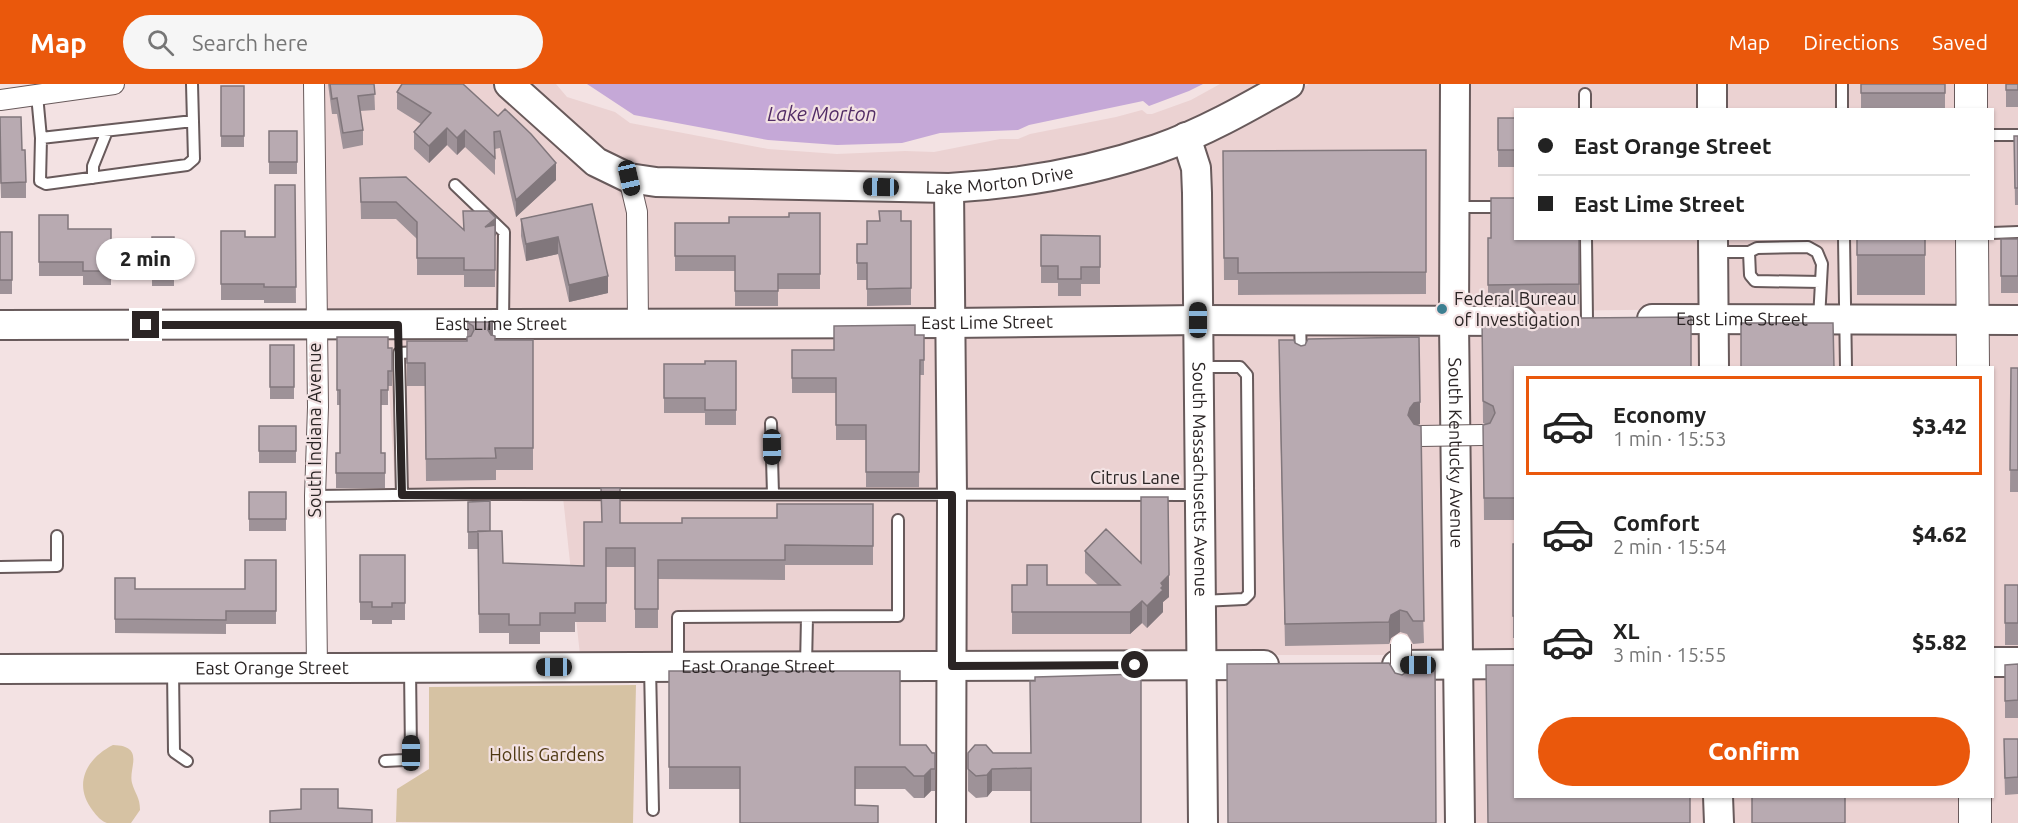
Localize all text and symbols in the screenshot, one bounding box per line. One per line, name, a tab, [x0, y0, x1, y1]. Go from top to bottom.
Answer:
search box	[123, 15, 543, 69]
icon: search	[144, 26, 177, 59]
text: Map	[30, 27, 87, 58]
text: Search here	[192, 30, 308, 55]
text: Map	[1729, 30, 1770, 54]
text: Directions	[1803, 30, 1899, 54]
text: Saved	[1932, 30, 1988, 54]
water label: Lake Morton	[767, 102, 877, 125]
text: East Orange Street	[1574, 133, 1771, 158]
car	[616, 158, 642, 198]
street label: Lake Morton Drive	[925, 161, 1075, 197]
car	[863, 178, 899, 196]
text: East Lime Street	[1574, 191, 1745, 216]
callout: 2 min	[96, 238, 195, 280]
text: 2 min	[120, 247, 171, 270]
place label: Federal Bureau of Investigation	[1454, 288, 1580, 329]
car	[1189, 302, 1207, 338]
marker: Federal Bureau of Investigation	[1435, 302, 1449, 316]
street label: East Lime Street	[1676, 308, 1808, 328]
route end	[132, 311, 159, 338]
street label: East Lime Street	[921, 311, 1053, 332]
street label: East Lime Street	[435, 313, 567, 333]
street label: South Indiana Avenue	[304, 342, 324, 518]
street label: South Kentucky Avenue	[1445, 357, 1468, 549]
street label: South Massachusetts Avenue	[1190, 362, 1212, 597]
icon: car	[1541, 399, 1595, 453]
text: Economy	[1613, 402, 1706, 427]
text: $3.42	[1912, 413, 1967, 438]
text: 1 min · 15:53	[1613, 427, 1727, 450]
car	[763, 429, 781, 465]
street label: Citrus Lane	[1090, 467, 1180, 487]
icon: car	[1541, 507, 1595, 561]
text: Comfort	[1613, 510, 1700, 535]
text: $4.62	[1912, 521, 1967, 546]
text: 2 min · 15:54	[1613, 535, 1727, 558]
icon: car	[1541, 615, 1595, 669]
text: XL	[1613, 618, 1640, 643]
text: $5.82	[1912, 629, 1967, 654]
text: 3 min · 15:55	[1613, 643, 1727, 666]
route start	[1121, 651, 1148, 678]
street label: East Orange Street	[681, 655, 835, 676]
car	[1400, 656, 1436, 674]
street label: East Orange Street	[195, 657, 349, 677]
car	[536, 658, 572, 676]
button: Confirm	[1538, 717, 1970, 786]
car	[402, 735, 420, 771]
park label: Hollis Gardens	[489, 744, 605, 764]

